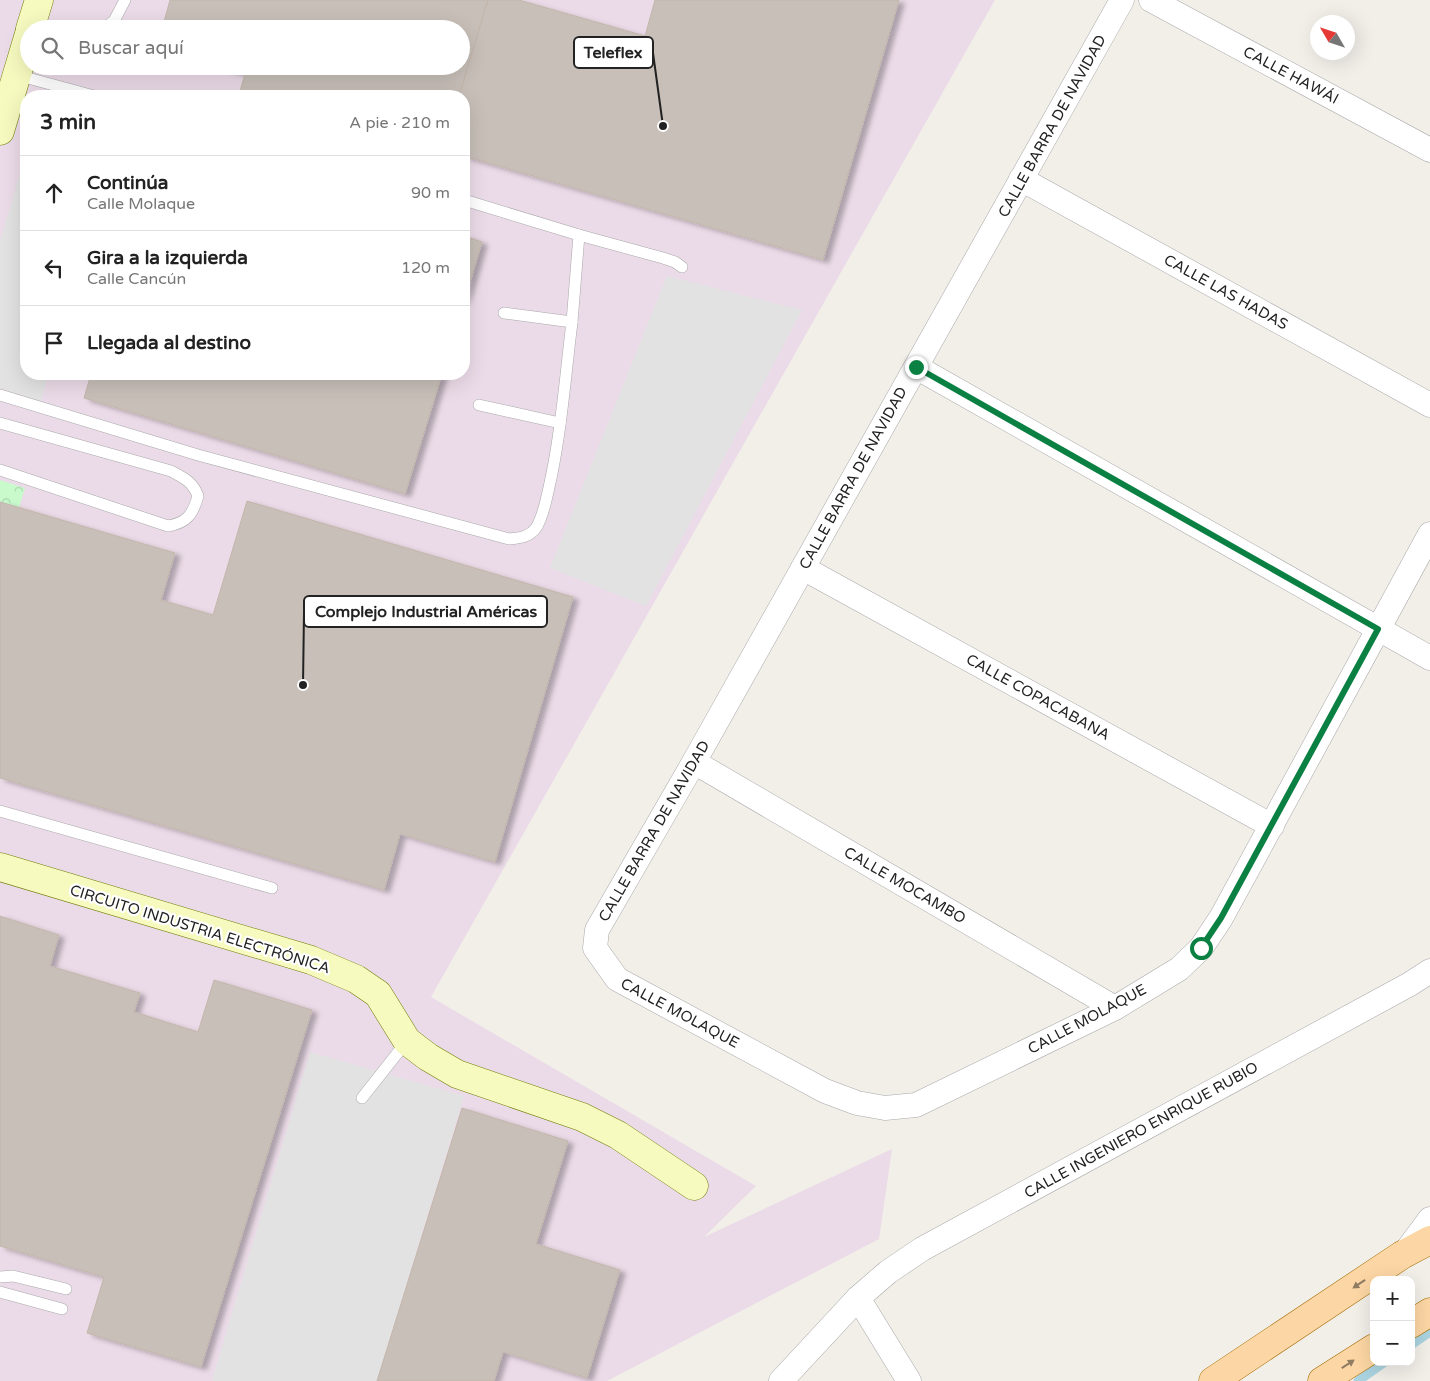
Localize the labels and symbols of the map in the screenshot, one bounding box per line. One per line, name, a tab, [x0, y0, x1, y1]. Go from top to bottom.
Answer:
north arrow	[1310, 15, 1355, 60]
street label: CALLE BARRA DE NAVIDAD	[994, 32, 1110, 220]
callout: Teleflex	[574, 37, 653, 68]
street label: CALLE HAWÁI	[1240, 42, 1342, 108]
text: Teleflex	[583, 43, 643, 63]
street label: CALLE LAS HADAS	[1161, 250, 1291, 334]
route end	[905, 356, 928, 379]
street label: CALLE BARRA DE NAVIDAD	[795, 384, 911, 572]
callout: Complejo Industrial Américas	[304, 596, 547, 627]
text: Complejo Industrial Américas	[315, 602, 537, 622]
street label: CALLE COPACABANA	[963, 650, 1113, 744]
street label: CALLE BARRA DE NAVIDAD	[595, 737, 713, 925]
street label: CALLE MOCAMBO	[841, 843, 969, 927]
street label: CIRCUITO INDUSTRIA ELECTRÓNICA	[68, 881, 332, 977]
route start	[1190, 937, 1213, 960]
street label: CALLE MOLAQUE	[618, 974, 742, 1052]
street label: CALLE MOLAQUE	[1025, 980, 1149, 1058]
street label: CALLE INGENIERO ENRIQUE RUBIO	[1021, 1058, 1261, 1202]
one-way arrow	[1352, 1279, 1366, 1289]
one-way arrow	[1341, 1360, 1354, 1369]

